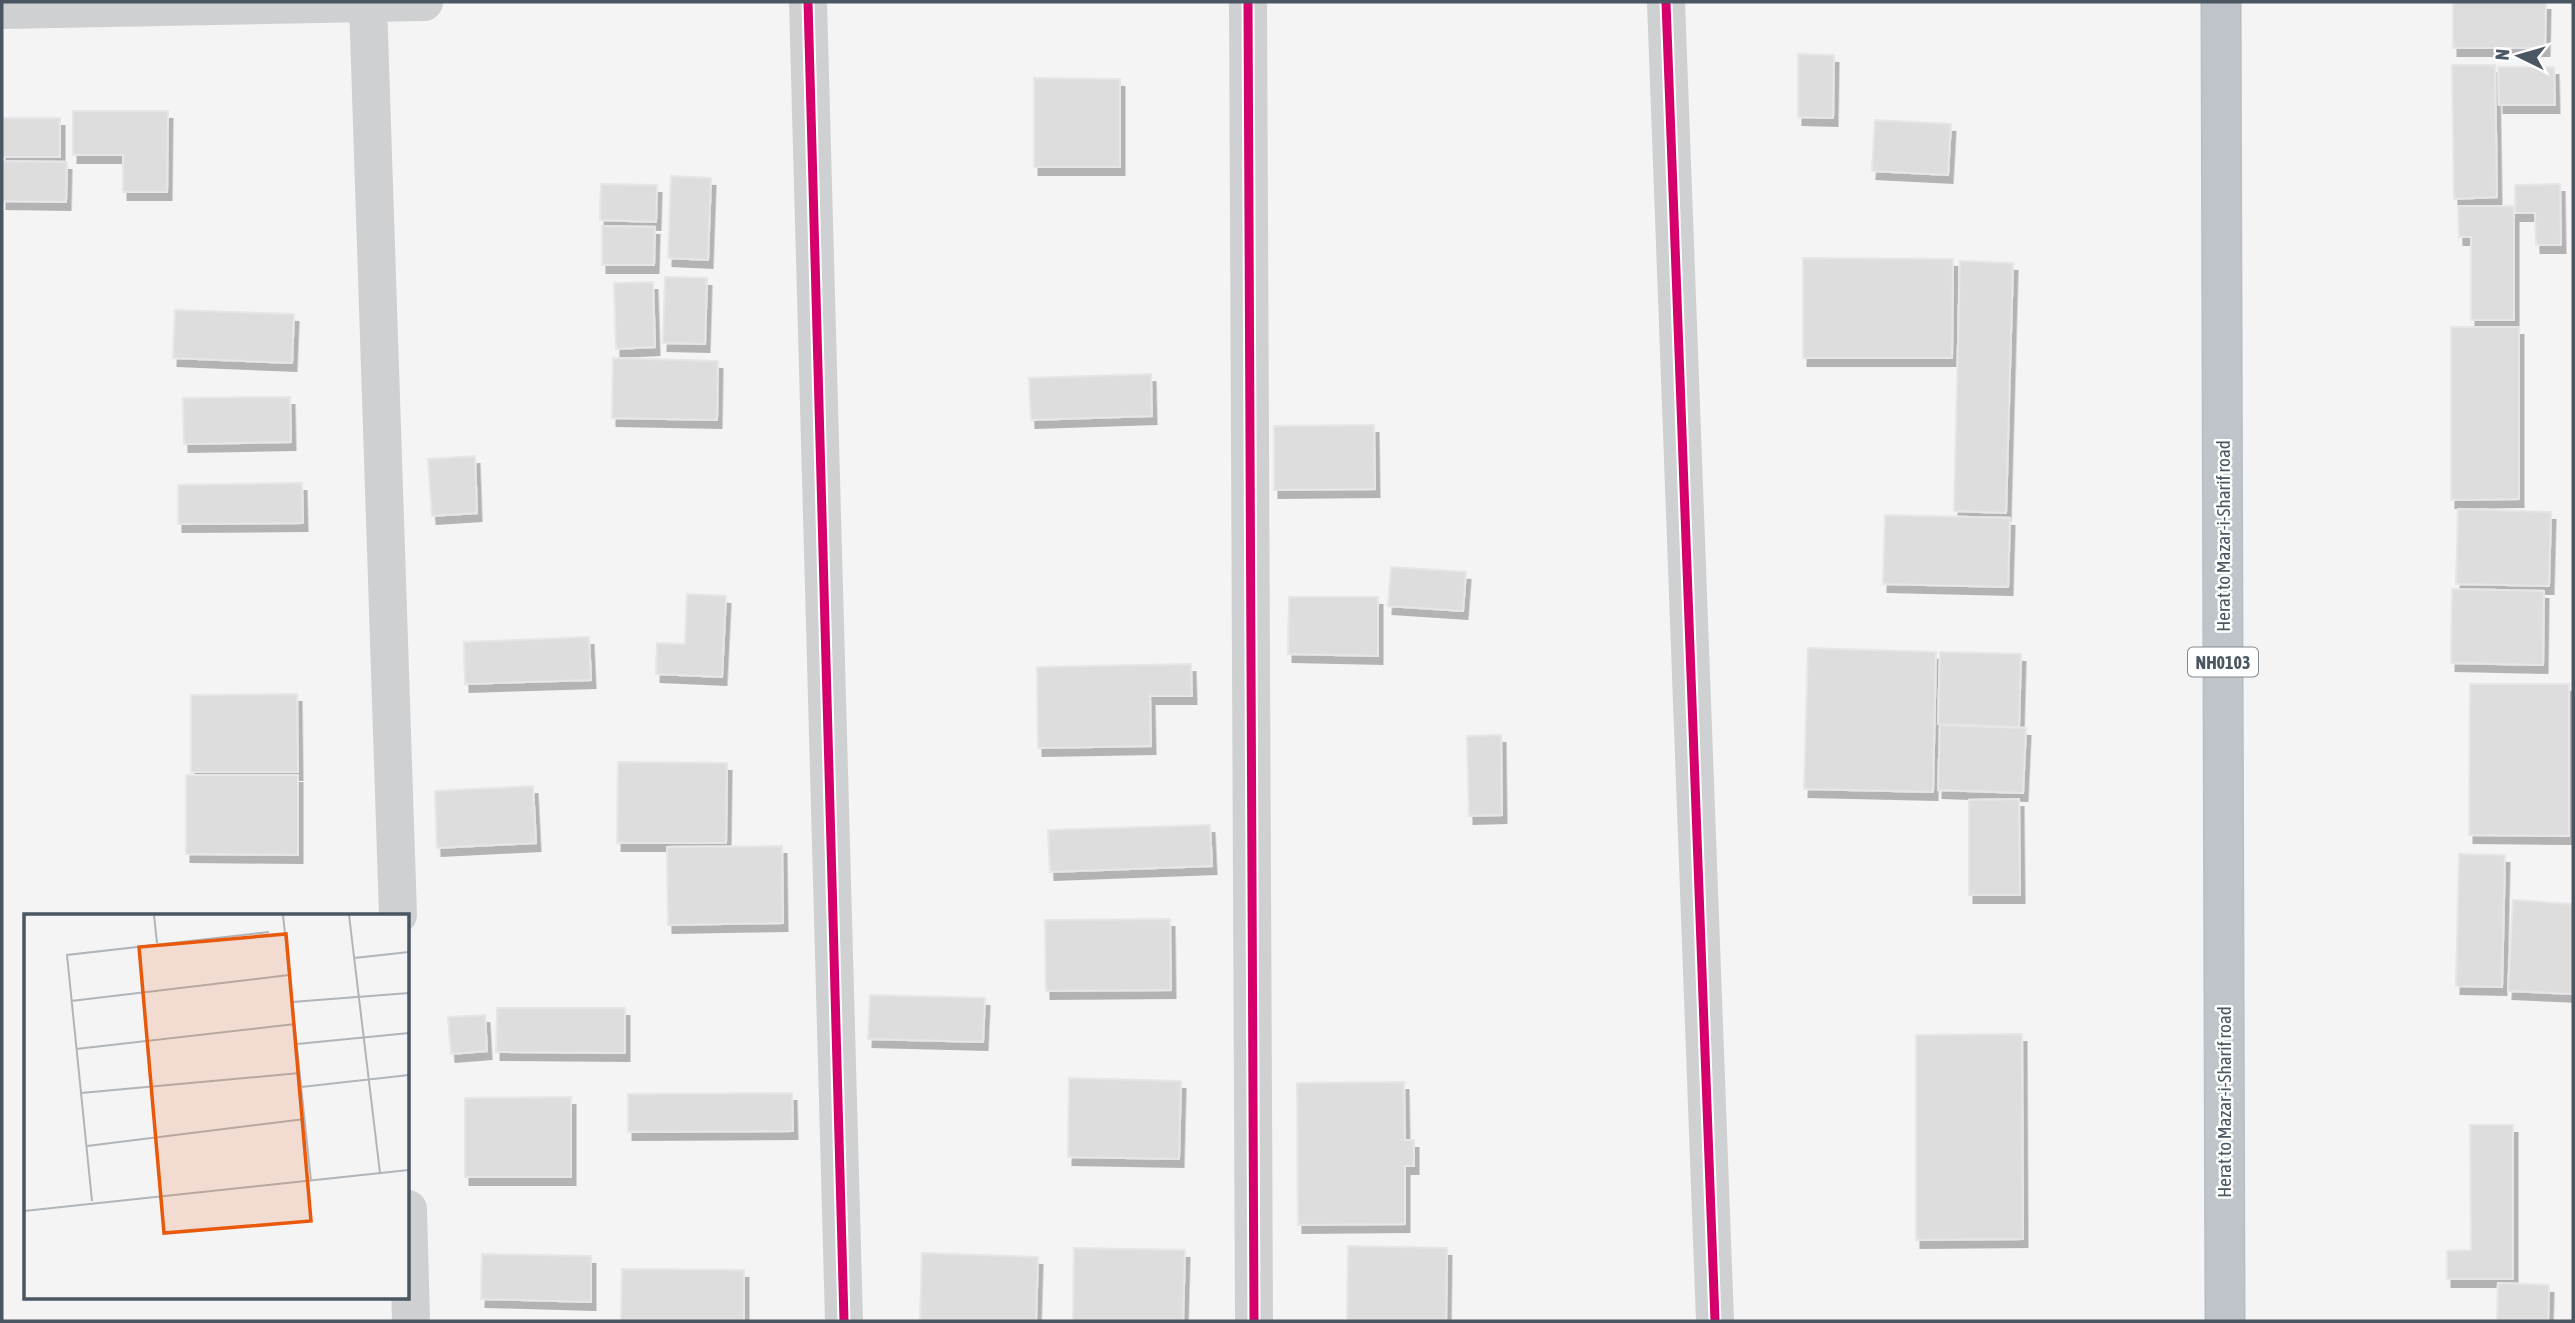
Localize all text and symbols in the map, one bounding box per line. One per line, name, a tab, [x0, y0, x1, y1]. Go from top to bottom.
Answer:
north arrow	[2484, 21, 2554, 91]
text: N	[2491, 48, 2514, 61]
street label: Herat to Mazar-i-Sharif road	[2212, 440, 2234, 632]
road number: NH0103	[2188, 648, 2258, 676]
inset map	[24, 914, 410, 1298]
street label: Herat to Mazar-i-Sharif road	[2213, 1006, 2235, 1198]

